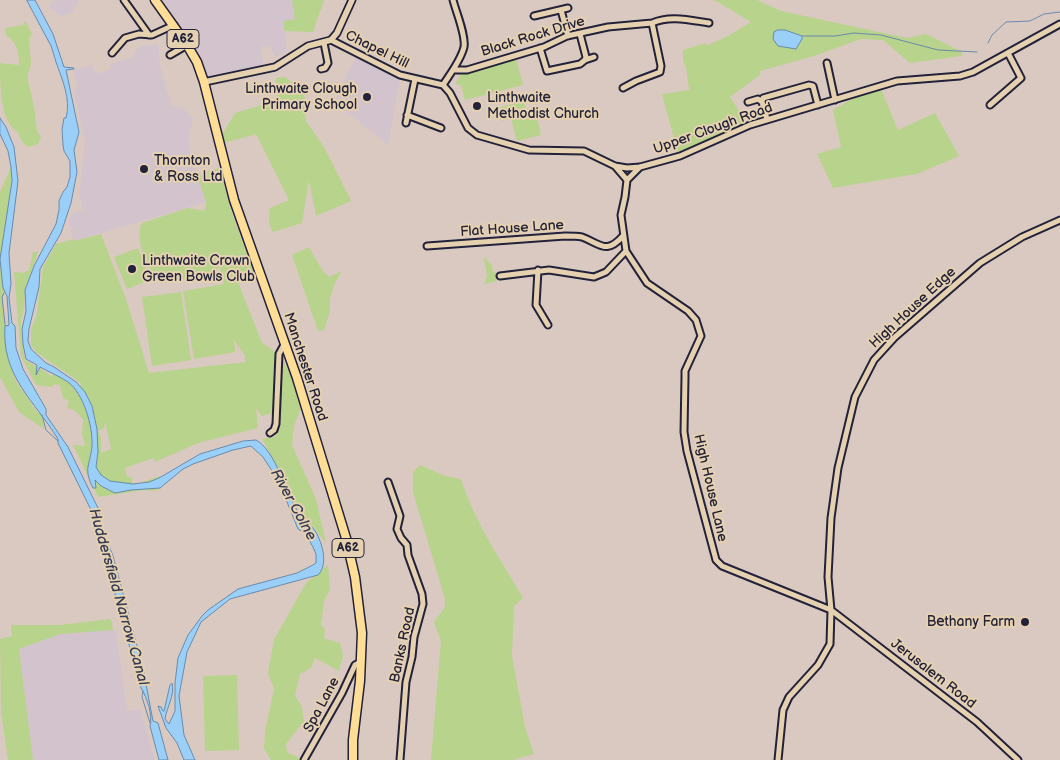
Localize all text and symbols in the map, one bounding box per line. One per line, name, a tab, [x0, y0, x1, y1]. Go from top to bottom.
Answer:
street label: Black Rock Drive	[479, 13, 587, 61]
street label: Chapel Hill	[342, 27, 412, 73]
road number: A62	[167, 30, 199, 48]
place label: Linthwaite Clough Primary School	[245, 81, 357, 114]
place label: Linthwaite Methodist Church	[487, 90, 599, 122]
marker: Linthwaite Clough Primary School	[361, 91, 373, 103]
marker: Linthwaite Methodist Church	[471, 100, 483, 112]
street label: Upper Clough Road	[651, 100, 775, 158]
place label: Thornton & Ross Ltd	[154, 153, 223, 186]
marker: Thornton & Ross Ltd	[138, 163, 150, 175]
street label: Flat House Lane	[460, 217, 564, 241]
place label: Linthwaite Crown Green Bowls Club	[142, 253, 255, 286]
marker: Linthwaite Crown Green Bowls Club	[126, 263, 138, 275]
street label: High House Edge	[866, 264, 960, 352]
street label: Manchester Road	[280, 311, 330, 423]
street label: High House Lane	[689, 433, 731, 543]
water label: River Colne	[266, 466, 320, 544]
water label: Huddersfield Narrow Canal	[84, 507, 152, 687]
road number: A62	[332, 538, 364, 558]
street label: Banks Road	[387, 606, 419, 684]
place label: Bethany Farm	[927, 614, 1015, 630]
marker: Bethany Farm	[1019, 616, 1031, 628]
street label: Jerusalem Road	[887, 635, 979, 713]
street label: Spa Lane	[300, 675, 344, 735]

